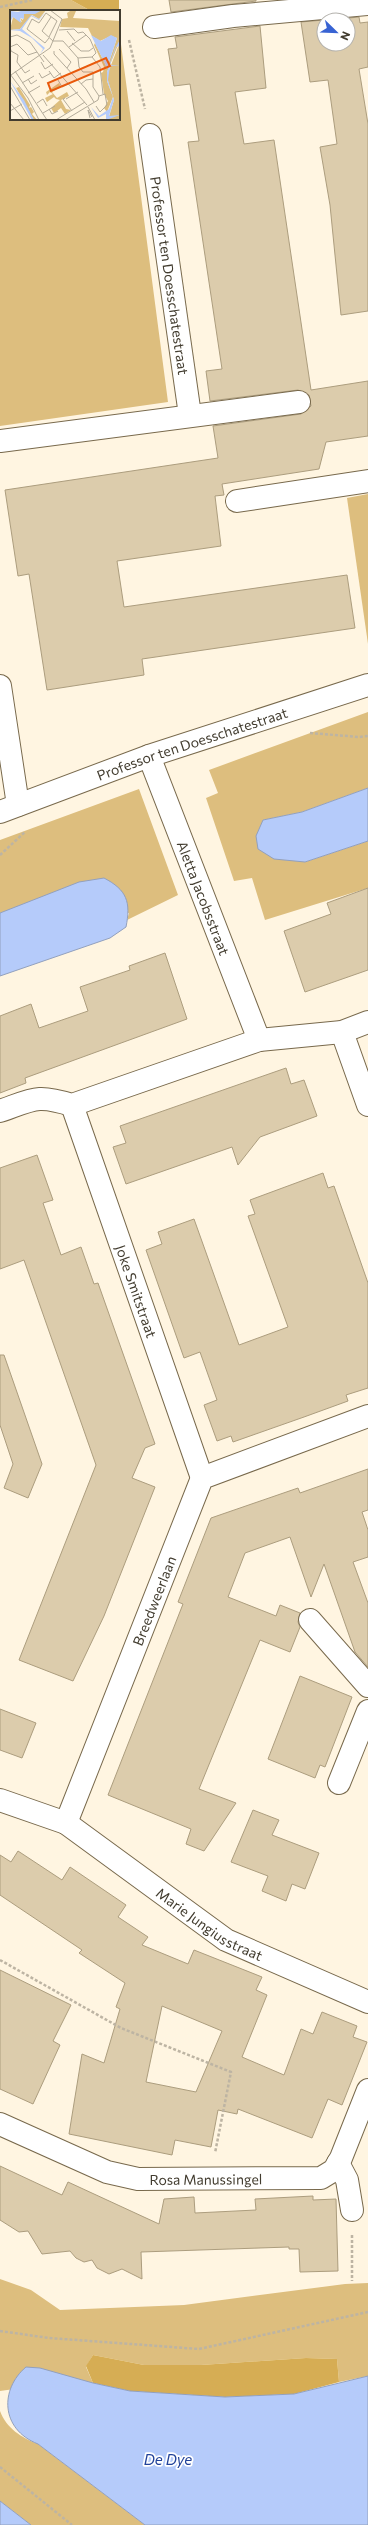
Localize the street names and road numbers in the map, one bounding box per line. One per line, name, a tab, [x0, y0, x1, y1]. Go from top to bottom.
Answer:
street label: Professor ten Doesschatestraat	[148, 175, 193, 376]
street label: Professor ten Doesschatestraat	[94, 703, 290, 783]
street label: Aletta Jacobsstraat	[174, 838, 234, 958]
street label: Joke Smitstraat	[113, 1242, 161, 1340]
street label: Breedweerlaan	[128, 1553, 179, 1648]
street label: Marie Jungiusstraat	[153, 1884, 266, 1964]
street label: Rosa Manussingel	[150, 2170, 262, 2187]

